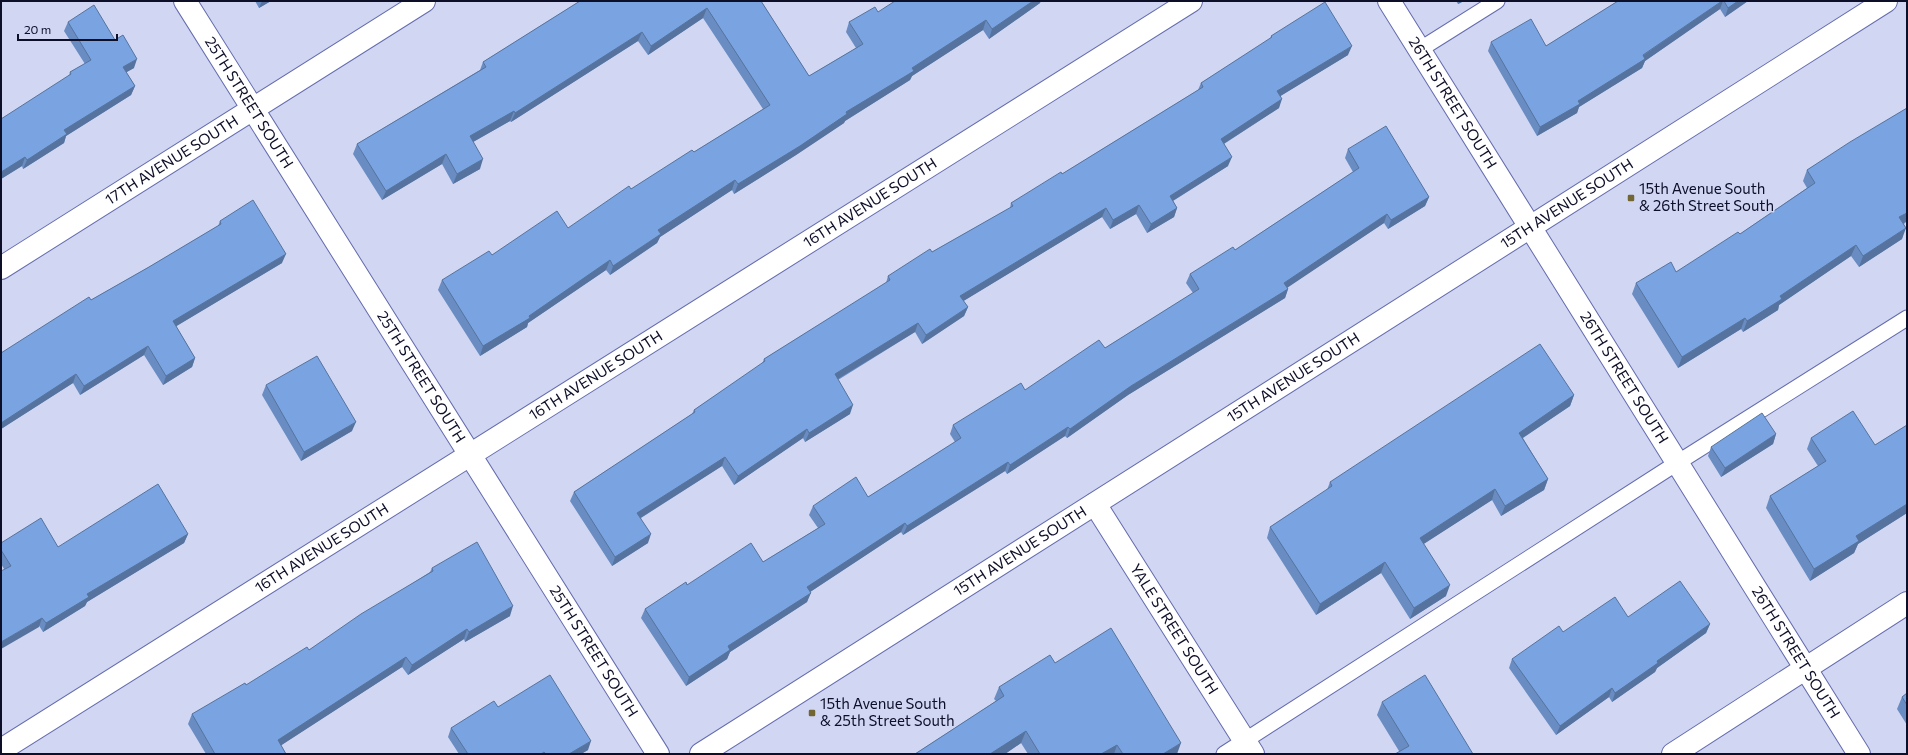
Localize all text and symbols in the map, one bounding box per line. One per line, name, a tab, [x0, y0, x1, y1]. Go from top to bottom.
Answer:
scale bar	[18, 16, 117, 42]
text: 20 m	[24, 22, 51, 36]
street label: 25TH STREET SOUTH	[202, 33, 298, 171]
street label: 26TH STREET SOUTH	[1405, 33, 1501, 172]
street label: 17TH AVENUE SOUTH	[102, 111, 241, 208]
street label: 16TH AVENUE SOUTH	[800, 153, 940, 251]
street label: 15TH AVENUE SOUTH	[1497, 154, 1636, 252]
place label: 15th Avenue South & 26th Street South	[1639, 179, 1774, 214]
marker: 15th Avenue South & 26th Street South	[1626, 193, 1636, 203]
street label: 25TH STREET SOUTH	[374, 307, 470, 446]
street label: 26TH STREET SOUTH	[1577, 308, 1673, 446]
street label: 16TH AVENUE SOUTH	[525, 326, 665, 423]
street label: 15TH AVENUE SOUTH	[1223, 328, 1363, 426]
street label: 16TH AVENUE SOUTH	[251, 499, 391, 596]
street label: 15TH AVENUE SOUTH	[950, 502, 1089, 599]
street label: YALE STREET SOUTH	[1127, 560, 1223, 697]
street label: 25TH STREET SOUTH	[546, 582, 642, 720]
street label: 26TH STREET SOUTH	[1749, 583, 1844, 721]
place label: 15th Avenue South & 25th Street South	[820, 694, 955, 729]
marker: 15th Avenue South & 25th Street South	[807, 708, 817, 718]

